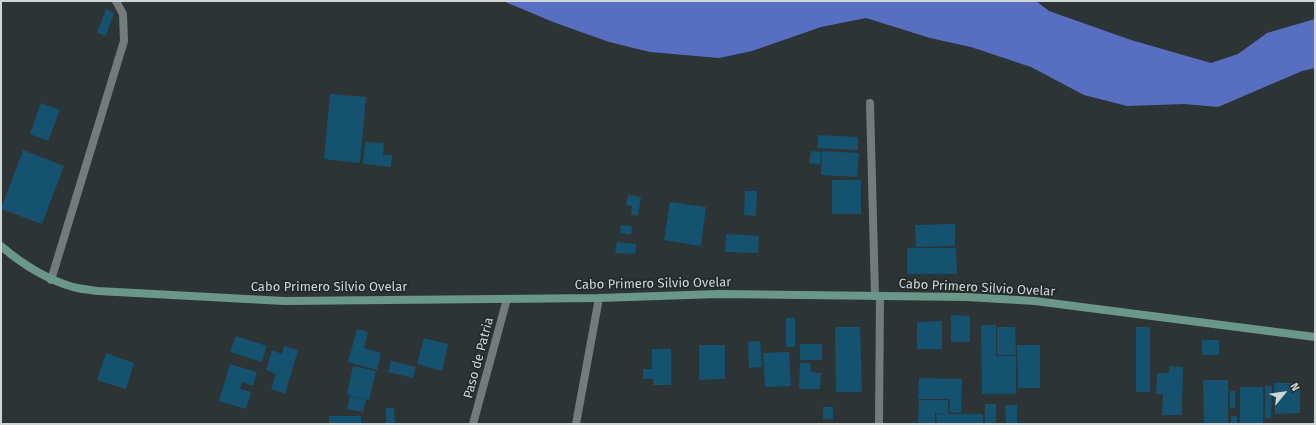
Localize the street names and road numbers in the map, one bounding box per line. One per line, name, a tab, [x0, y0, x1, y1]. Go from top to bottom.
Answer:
street label: Cabo Primero Silvio Ovelar	[575, 275, 731, 293]
street label: Cabo Primero Silvio Ovelar	[898, 276, 1056, 300]
street label: Cabo Primero Silvio Ovelar	[251, 279, 407, 295]
street label: Paso de Patria	[461, 316, 497, 400]

